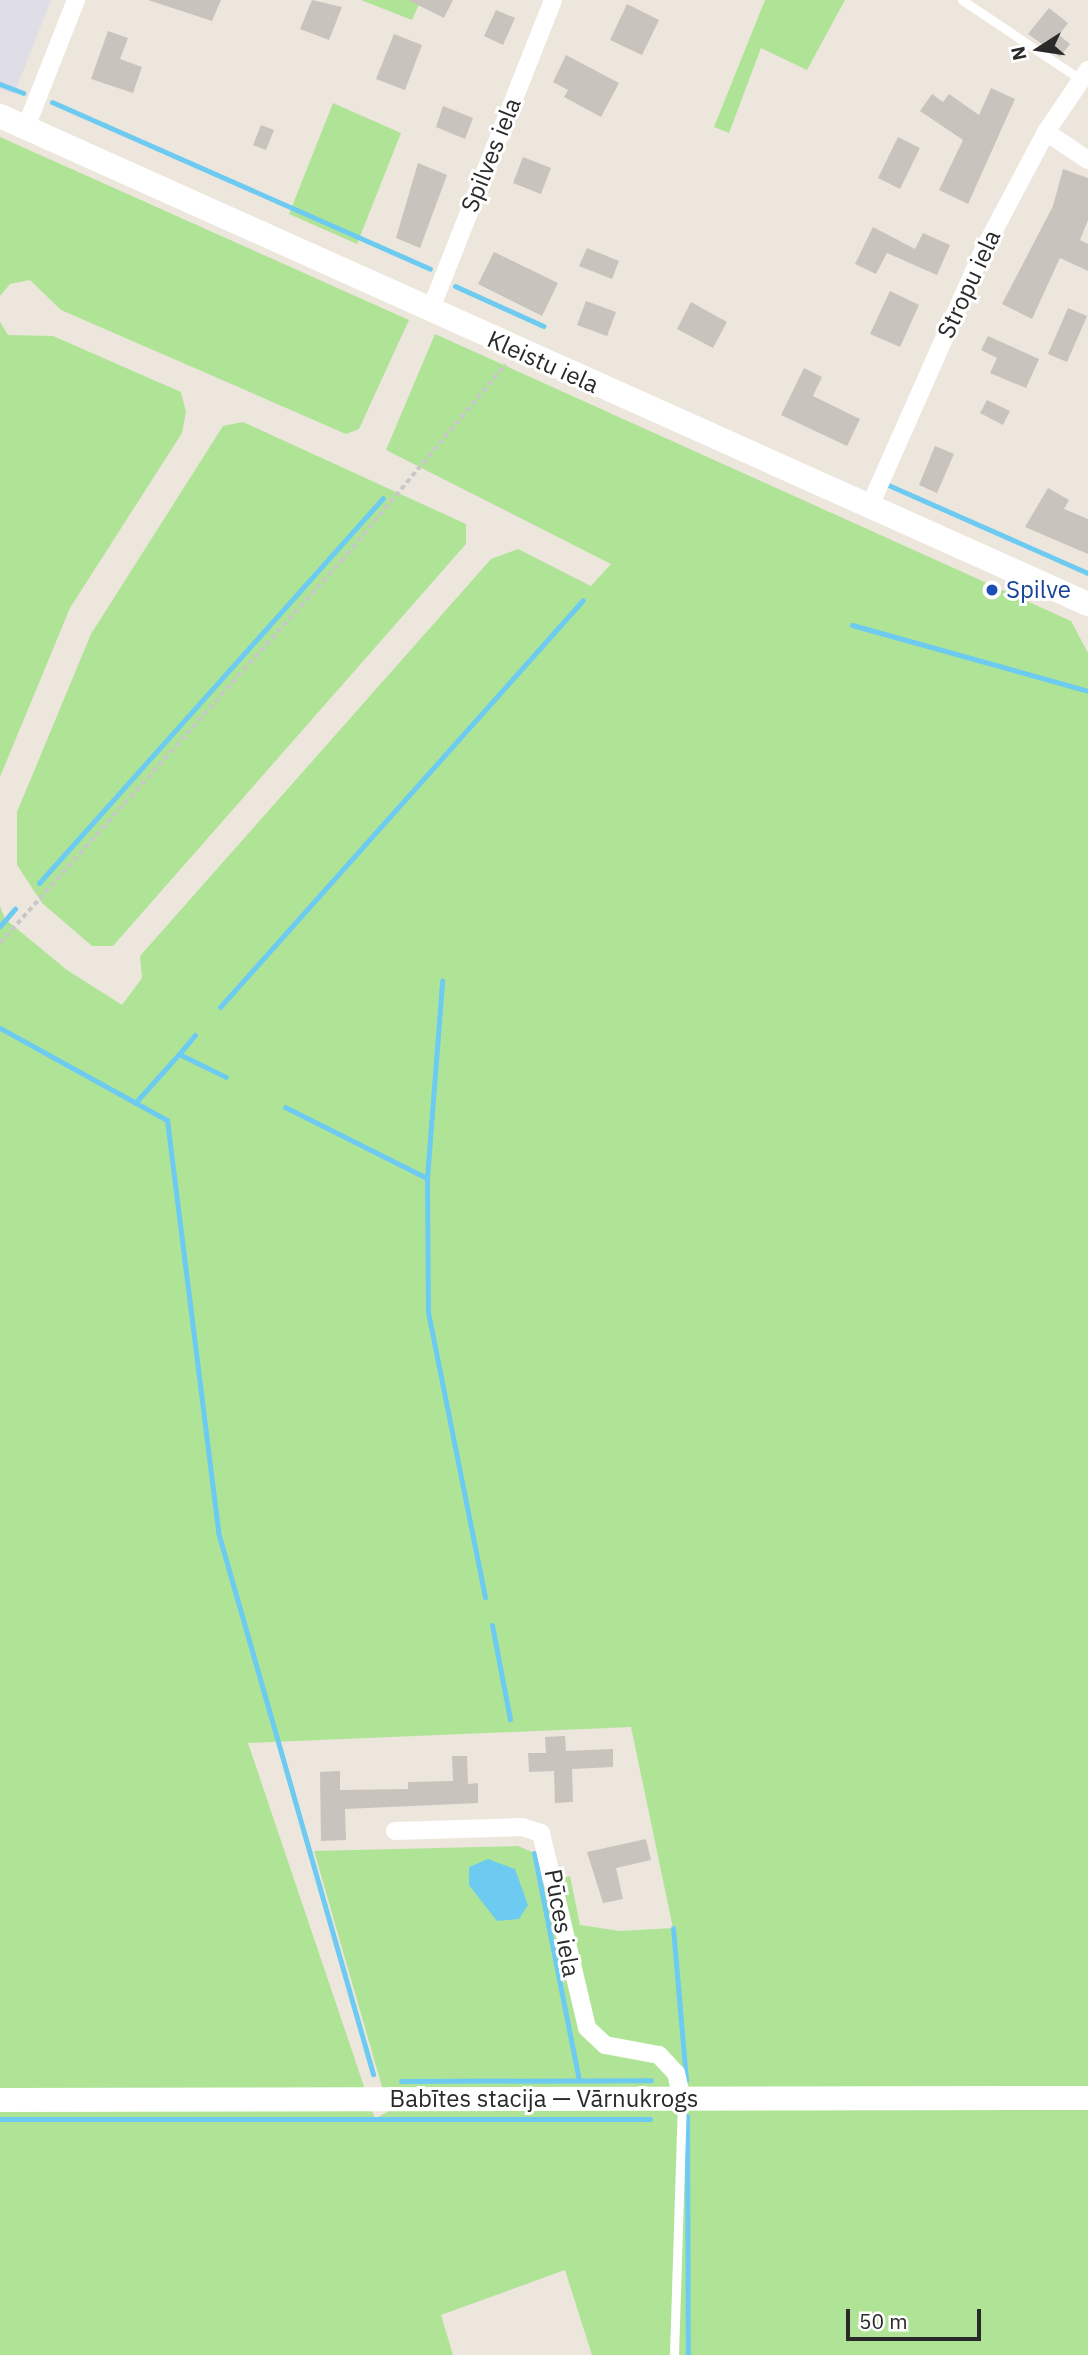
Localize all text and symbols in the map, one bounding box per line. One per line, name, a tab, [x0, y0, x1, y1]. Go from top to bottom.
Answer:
north arrow	[1004, 14, 1074, 84]
text: N	[1005, 44, 1032, 63]
street label: Spilves iela	[455, 94, 527, 216]
street label: Stropu iela	[931, 225, 1007, 343]
street label: Kleistu iela	[483, 325, 603, 399]
place label: Spilve	[1006, 576, 1071, 604]
marker: Spilve	[984, 582, 1000, 598]
street label: Pūces iela	[538, 1867, 586, 1979]
street label: Babītes stacija — Vārnukrogs	[390, 2085, 698, 2113]
scale bar	[850, 2296, 985, 2340]
text: 50 m	[859, 2307, 908, 2335]

